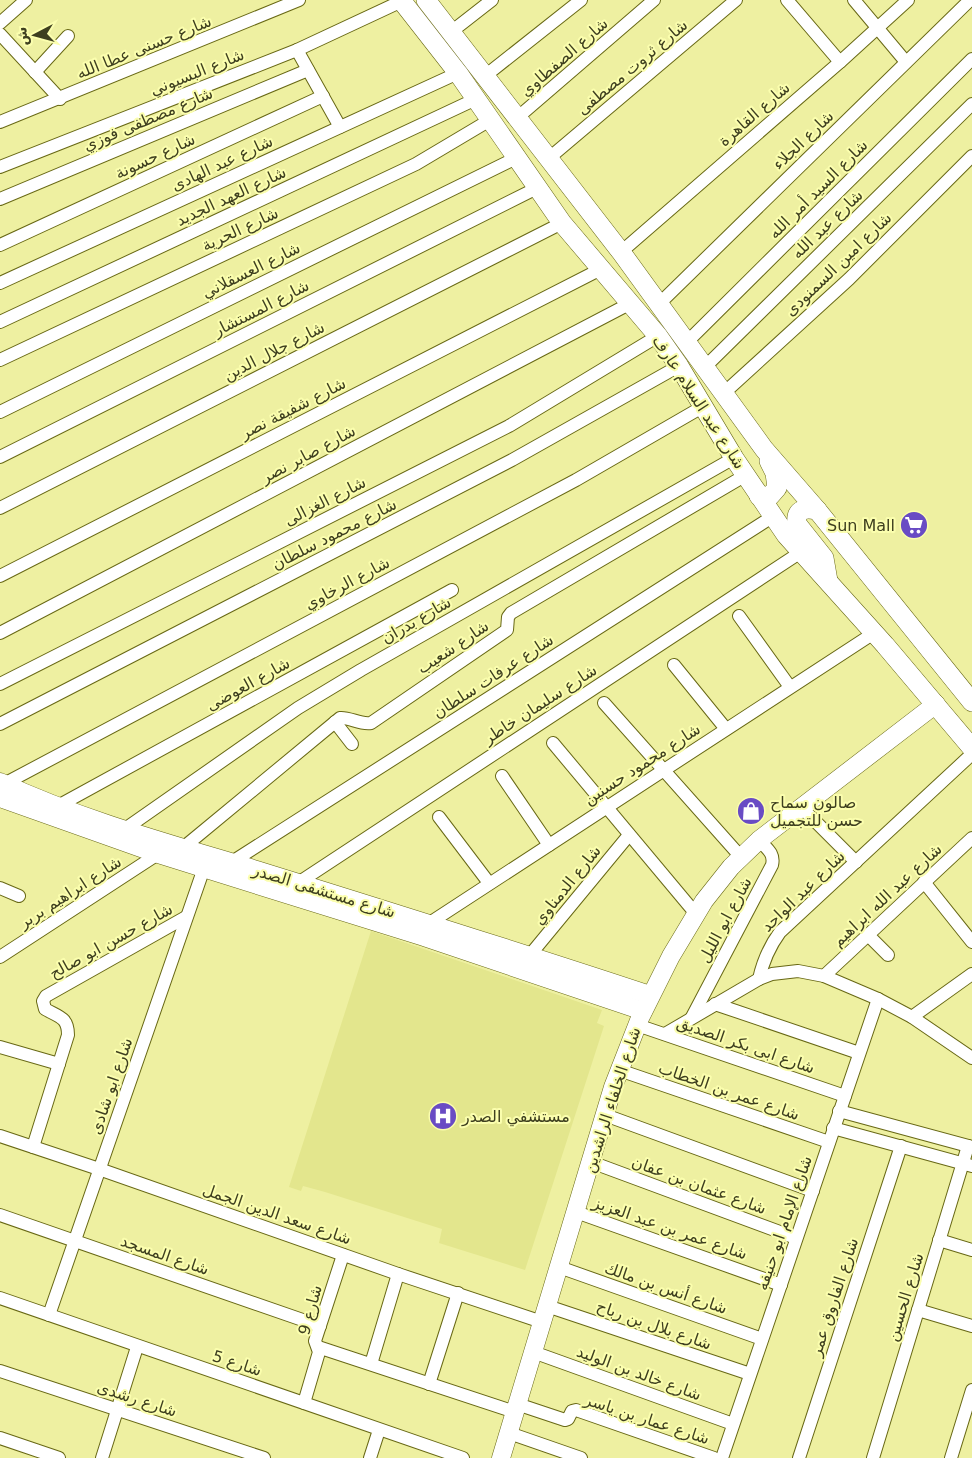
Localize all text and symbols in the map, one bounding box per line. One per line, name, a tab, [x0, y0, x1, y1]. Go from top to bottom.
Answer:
north arrow	[10, 10, 60, 60]
street label: شارع حسنى عطا الله	[74, 11, 215, 84]
street label: شارع الصفطاوي	[516, 14, 612, 101]
street label: شارع ثروت مصطفى	[573, 15, 692, 120]
text: ش	[13, 26, 31, 47]
street label: شارع البسيوني	[147, 44, 247, 100]
street label: شارع القاهرة	[714, 78, 794, 151]
street label: شارع مصطفى فوزي	[80, 83, 216, 156]
street label: شارع الجلاء	[769, 106, 838, 174]
street label: شارع حسونة	[112, 129, 198, 184]
street label: شارع عبد الهادى	[168, 131, 276, 196]
street label: شارع السيد أمر الله	[764, 135, 872, 243]
street label: شارع العهد الجديد	[173, 162, 290, 231]
street label: شارع عبد الله	[787, 185, 867, 263]
street label: شارع الحرية	[199, 203, 282, 256]
street label: شارع امين السمنودى	[781, 208, 896, 321]
street label: شارع العسقلاني	[199, 238, 304, 303]
street label: شارع المستشار	[209, 276, 313, 342]
street label: شارع جلال الدين	[220, 317, 328, 386]
street label: شارع عبد السلام عارف	[648, 332, 749, 473]
street label: شارع شفيقة نصر	[236, 373, 349, 444]
street label: شارع صابر نصر	[256, 421, 359, 488]
street label: شارع الغزالى	[281, 472, 369, 531]
street label: شارع محمود سلطان	[268, 494, 400, 575]
supermarket icon: Sun Mall	[899, 510, 929, 540]
place label: Sun Mall	[827, 516, 895, 535]
street label: شارع الرخاوي	[301, 553, 393, 614]
street label: شارع بدران	[378, 592, 455, 648]
street label: شارع شعيب	[414, 616, 493, 679]
street label: شارع عرفات سلطان	[429, 630, 557, 723]
street label: شارع العوضى	[203, 653, 294, 716]
street label: شارع سليمان خاطر	[479, 660, 601, 749]
street label: شارع محمود حسنين	[580, 719, 704, 810]
place label: صالون سماح حسن للتجميل	[770, 793, 863, 831]
shop icon: صالون سماح حسن للتجميل	[736, 796, 766, 826]
street label: شارع عبد الله ابراهيم	[828, 839, 946, 951]
street label: شارع الدمناوي	[529, 841, 606, 929]
street label: شارع عبد الواحد	[757, 846, 849, 936]
street label: شارع ابراهيم بربر	[14, 852, 125, 934]
street label: شارع مستشفى الصدر	[249, 860, 398, 923]
street label: شارع ابو الليل	[694, 874, 756, 967]
street label: شارع حسن ابو صالح	[46, 899, 176, 984]
street label: شارع ابى بكر الصديق	[674, 1012, 817, 1078]
street label: شارع الخلفاء الراشدين	[579, 1025, 646, 1176]
street label: شارع ابو شادى	[86, 1035, 137, 1137]
street label: شارع عمر بن الخطاب	[656, 1058, 802, 1125]
hospital icon: مستشفي الصدر	[428, 1101, 458, 1131]
place label: مستشفي الصدر	[461, 1107, 570, 1127]
street label: شارع عثمان بن عفان	[629, 1152, 769, 1219]
street label: شارع الإمام ابو حنيفه	[752, 1153, 817, 1293]
street label: شارع سعد الدين الجمل	[200, 1180, 354, 1249]
street label: شارع عمر بن عبد العزيز	[589, 1192, 750, 1264]
street label: شارع المسجد	[118, 1231, 212, 1280]
street label: شارع الفاروق عمر	[806, 1235, 863, 1360]
street label: شارع الحسين	[883, 1250, 928, 1344]
street label: شارع أنس بن مالك	[602, 1257, 730, 1319]
street label: شارع 9	[294, 1283, 327, 1337]
street label: شارع بلال بن رباح	[594, 1296, 714, 1355]
street label: شارع خالد بن الوليد	[574, 1342, 704, 1405]
street label: شارع 5	[210, 1346, 264, 1381]
street label: شارع رشدى	[94, 1377, 179, 1422]
street label: شارع عمار بن ياسر	[581, 1390, 712, 1449]

